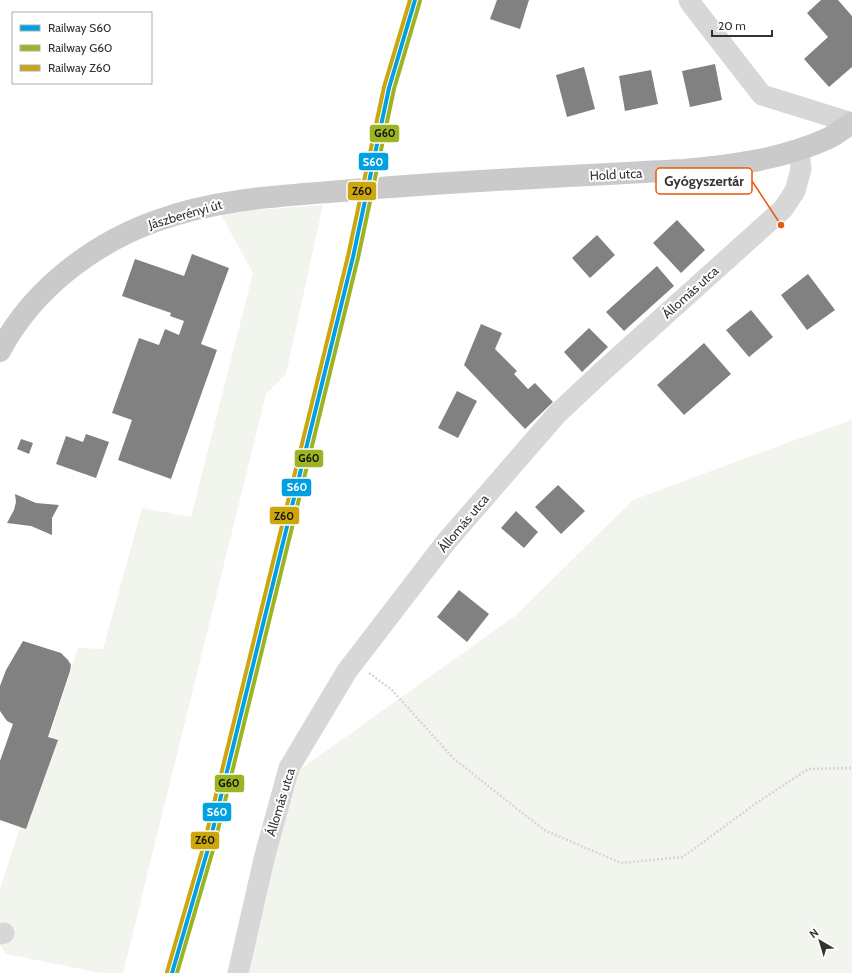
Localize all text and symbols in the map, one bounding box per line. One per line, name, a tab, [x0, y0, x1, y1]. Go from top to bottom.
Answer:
legend	[12, 12, 152, 84]
scale bar	[712, 12, 772, 38]
text: 20 m	[718, 18, 746, 33]
text: Railway S60	[48, 20, 111, 35]
text: Railway G60	[48, 40, 112, 55]
text: Railway Z60	[48, 60, 111, 75]
line badge: G60	[369, 124, 400, 143]
text: G60	[374, 126, 396, 140]
line badge: S60	[358, 152, 389, 171]
text: S60	[363, 155, 383, 169]
street label: Hold utca	[589, 165, 643, 183]
callout: Gyógyszertár	[656, 168, 752, 194]
text: Gyógyszertár	[664, 172, 744, 190]
line badge: Z60	[347, 181, 377, 201]
text: Z60	[352, 184, 372, 198]
street label: Jászberényi út	[145, 196, 224, 232]
street label: Állomás utca	[658, 261, 722, 321]
line badge: G60	[294, 449, 324, 468]
text: G60	[298, 451, 320, 465]
line badge: S60	[281, 478, 312, 497]
text: S60	[287, 480, 307, 494]
street label: Állomás utca	[433, 490, 492, 555]
line badge: Z60	[269, 506, 300, 525]
text: Z60	[274, 509, 294, 523]
street label: Állomás utca	[261, 765, 298, 838]
line badge: G60	[214, 774, 245, 793]
text: G60	[218, 776, 240, 790]
line badge: S60	[202, 802, 232, 822]
text: S60	[207, 805, 227, 819]
line badge: Z60	[190, 831, 220, 850]
text: Z60	[195, 833, 215, 847]
north arrow	[800, 921, 840, 961]
text: N	[806, 925, 821, 941]

